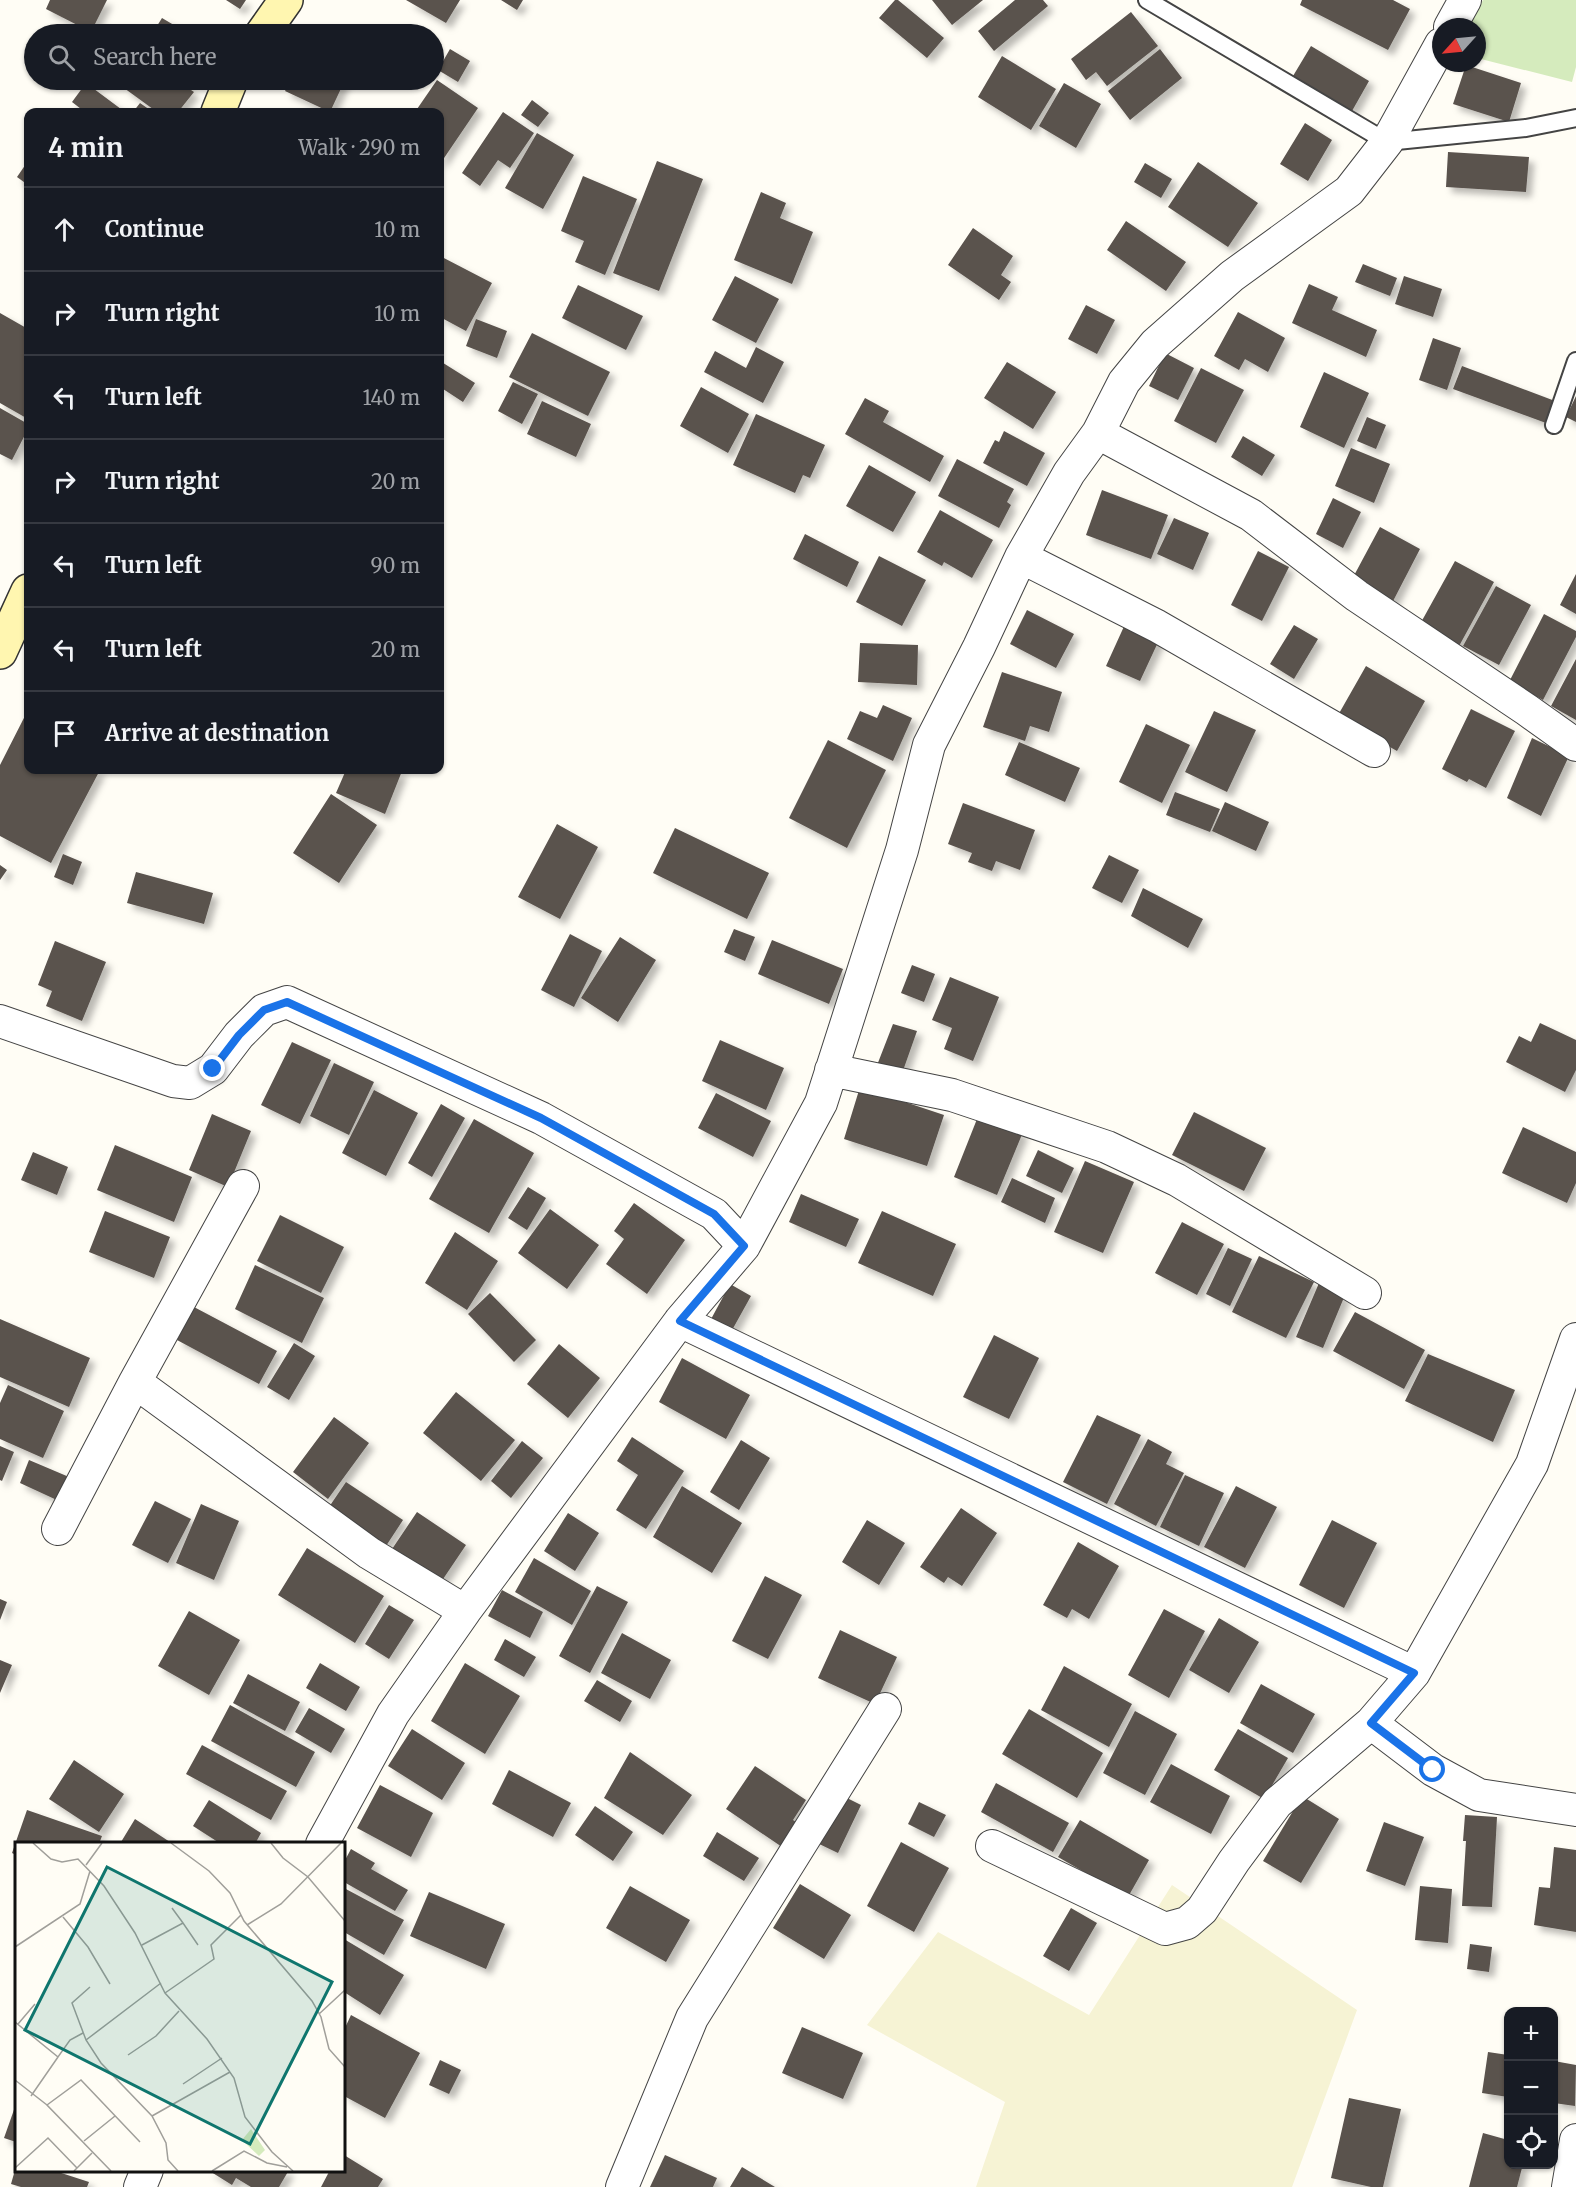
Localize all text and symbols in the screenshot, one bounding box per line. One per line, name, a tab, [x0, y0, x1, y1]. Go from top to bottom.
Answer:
north arrow	[1432, 18, 1486, 72]
search box	[24, 24, 444, 90]
icon: search	[45, 41, 78, 74]
text: Search here	[93, 43, 216, 71]
text: 4 min	[48, 131, 123, 164]
text: Walk · 290 m	[298, 135, 420, 160]
icon: ahead	[48, 213, 81, 246]
text: Continue	[105, 215, 204, 243]
text: 10 m	[374, 217, 420, 242]
icon: right	[48, 297, 81, 330]
text: Turn right	[105, 299, 219, 327]
text: 10 m	[374, 301, 420, 326]
icon: left	[48, 381, 81, 414]
text: Turn left	[105, 383, 202, 411]
text: 140 m	[363, 385, 420, 410]
icon: right	[48, 465, 81, 498]
text: Turn right	[105, 467, 219, 495]
text: 20 m	[371, 469, 420, 494]
icon: left	[48, 549, 81, 582]
text: Turn left	[105, 551, 202, 579]
text: 90 m	[370, 553, 420, 578]
icon: left	[48, 633, 81, 666]
text: Turn left	[105, 635, 202, 663]
text: 20 m	[371, 637, 420, 662]
icon: arrive	[48, 717, 81, 750]
text: Arrive at destination	[105, 719, 329, 747]
route end	[199, 1055, 225, 1081]
route start	[1419, 1756, 1445, 1782]
inset map	[15, 1842, 345, 2172]
map controls	[1504, 2007, 1558, 2169]
button: +	[1504, 2007, 1558, 2061]
button: −	[1504, 2061, 1558, 2115]
button: locate	[1504, 2115, 1558, 2169]

